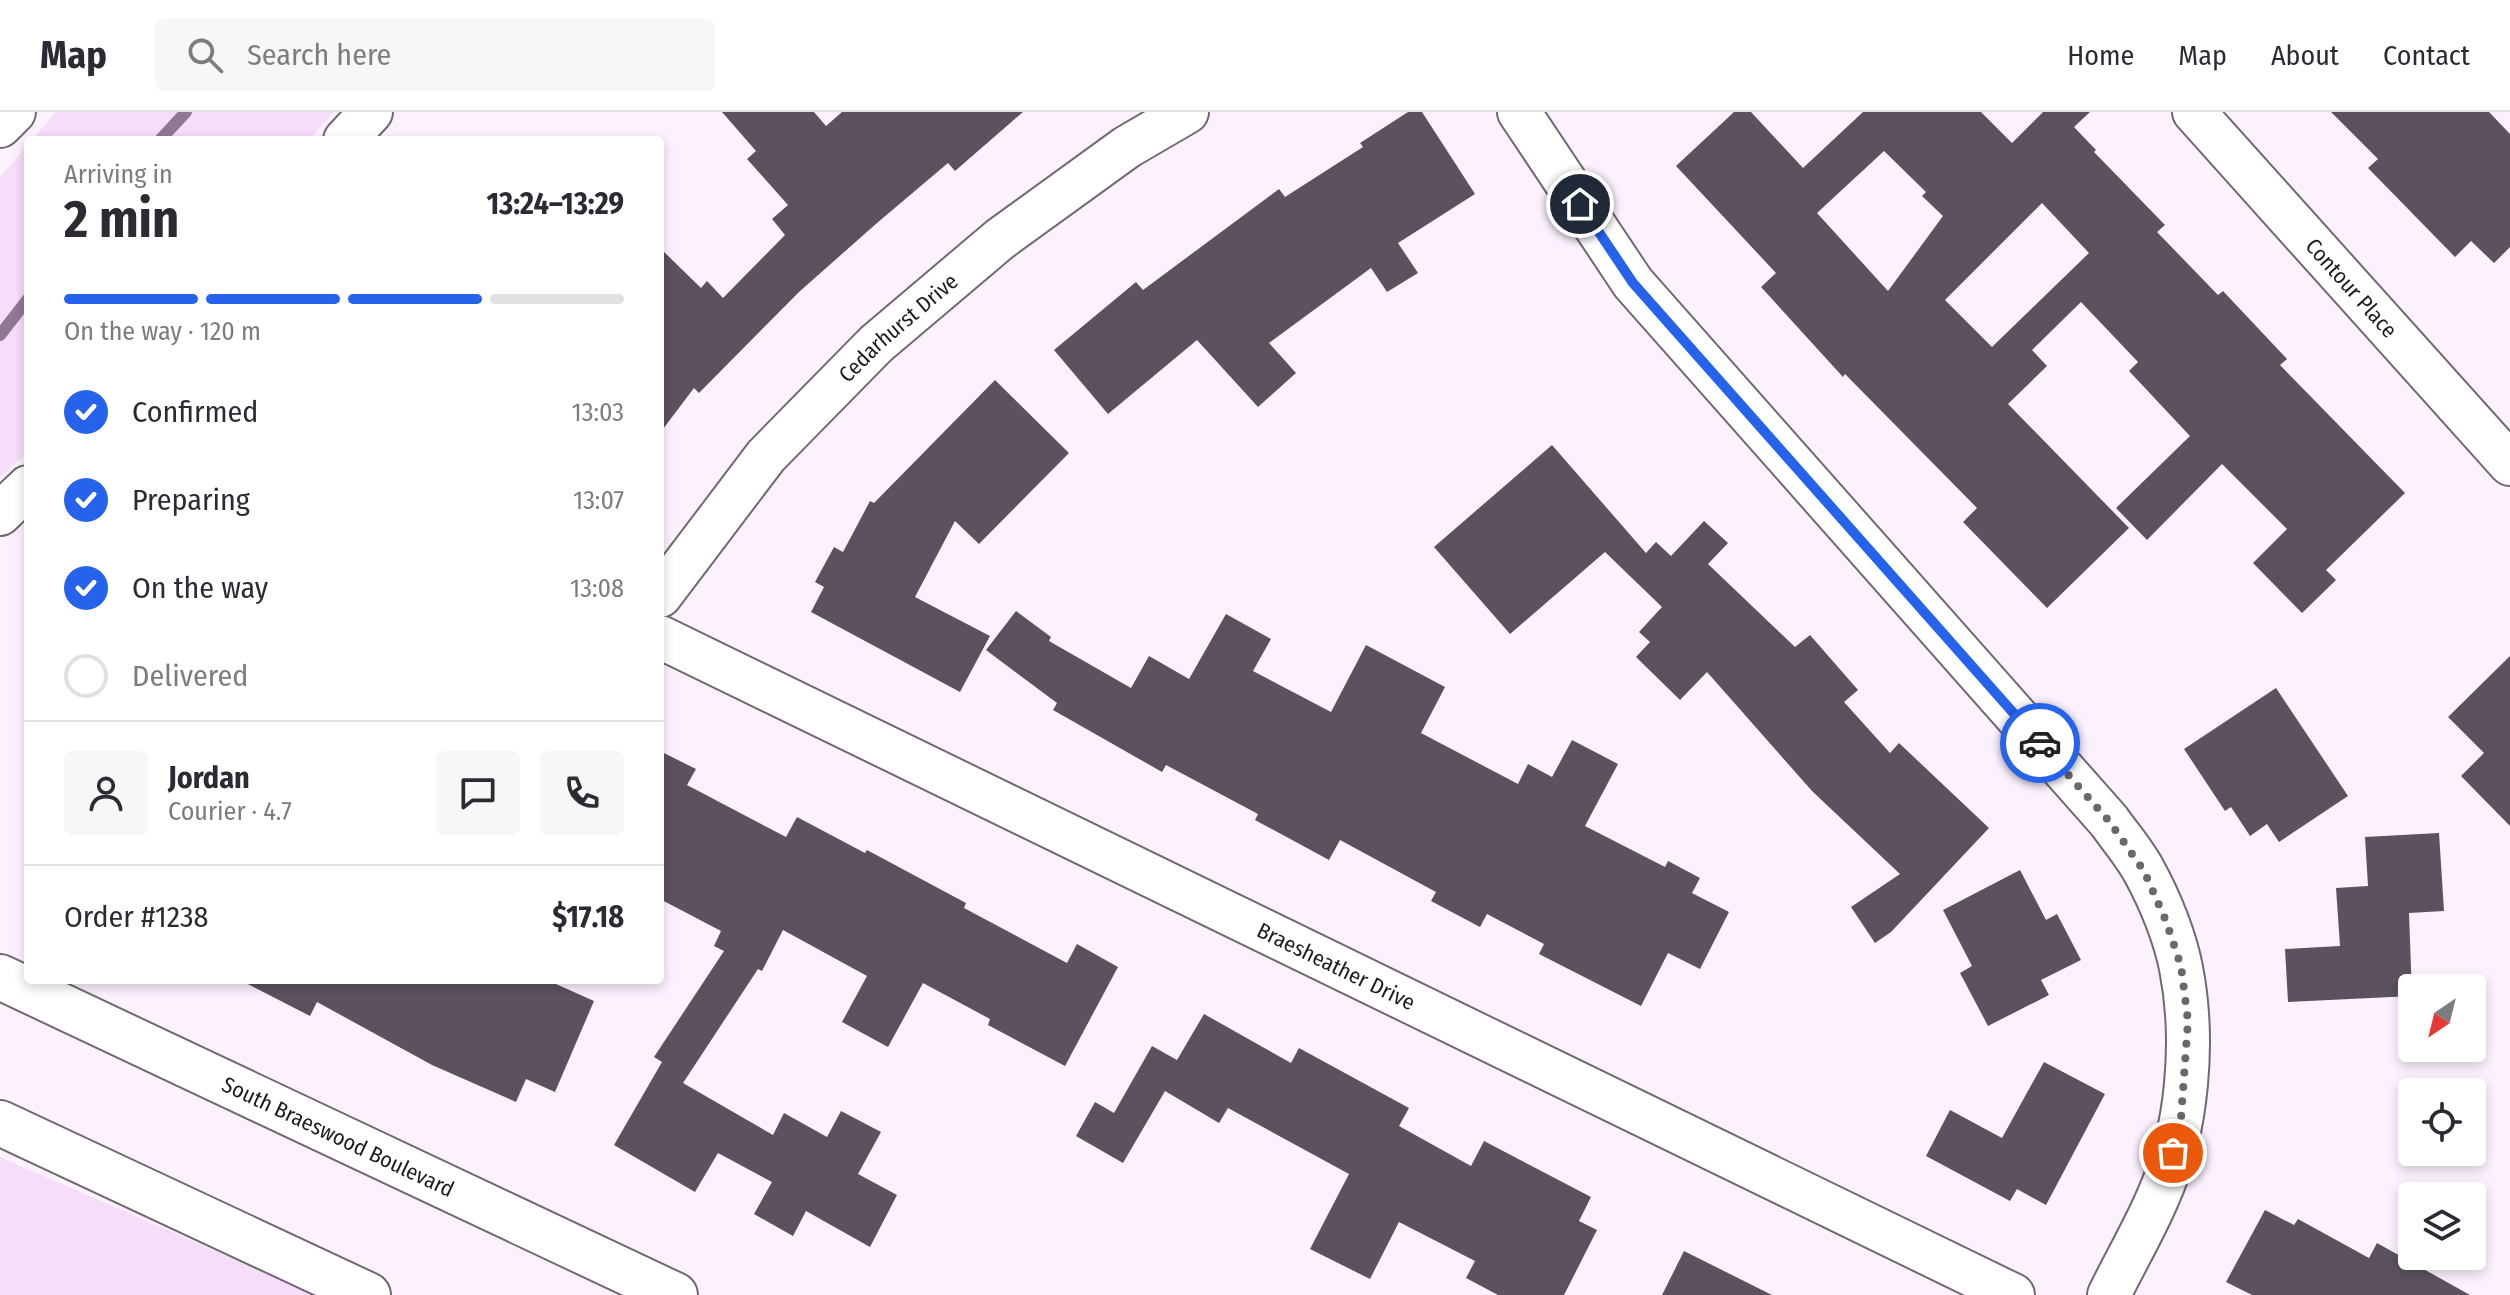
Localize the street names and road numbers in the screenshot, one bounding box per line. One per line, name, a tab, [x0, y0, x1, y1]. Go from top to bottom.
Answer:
street label: Contour Place	[2300, 233, 2403, 343]
street label: Cedarhurst Drive	[833, 268, 964, 388]
street label: Braesheather Drive	[1253, 917, 1419, 1016]
street label: South Braeswood Boulevard	[218, 1071, 458, 1203]

